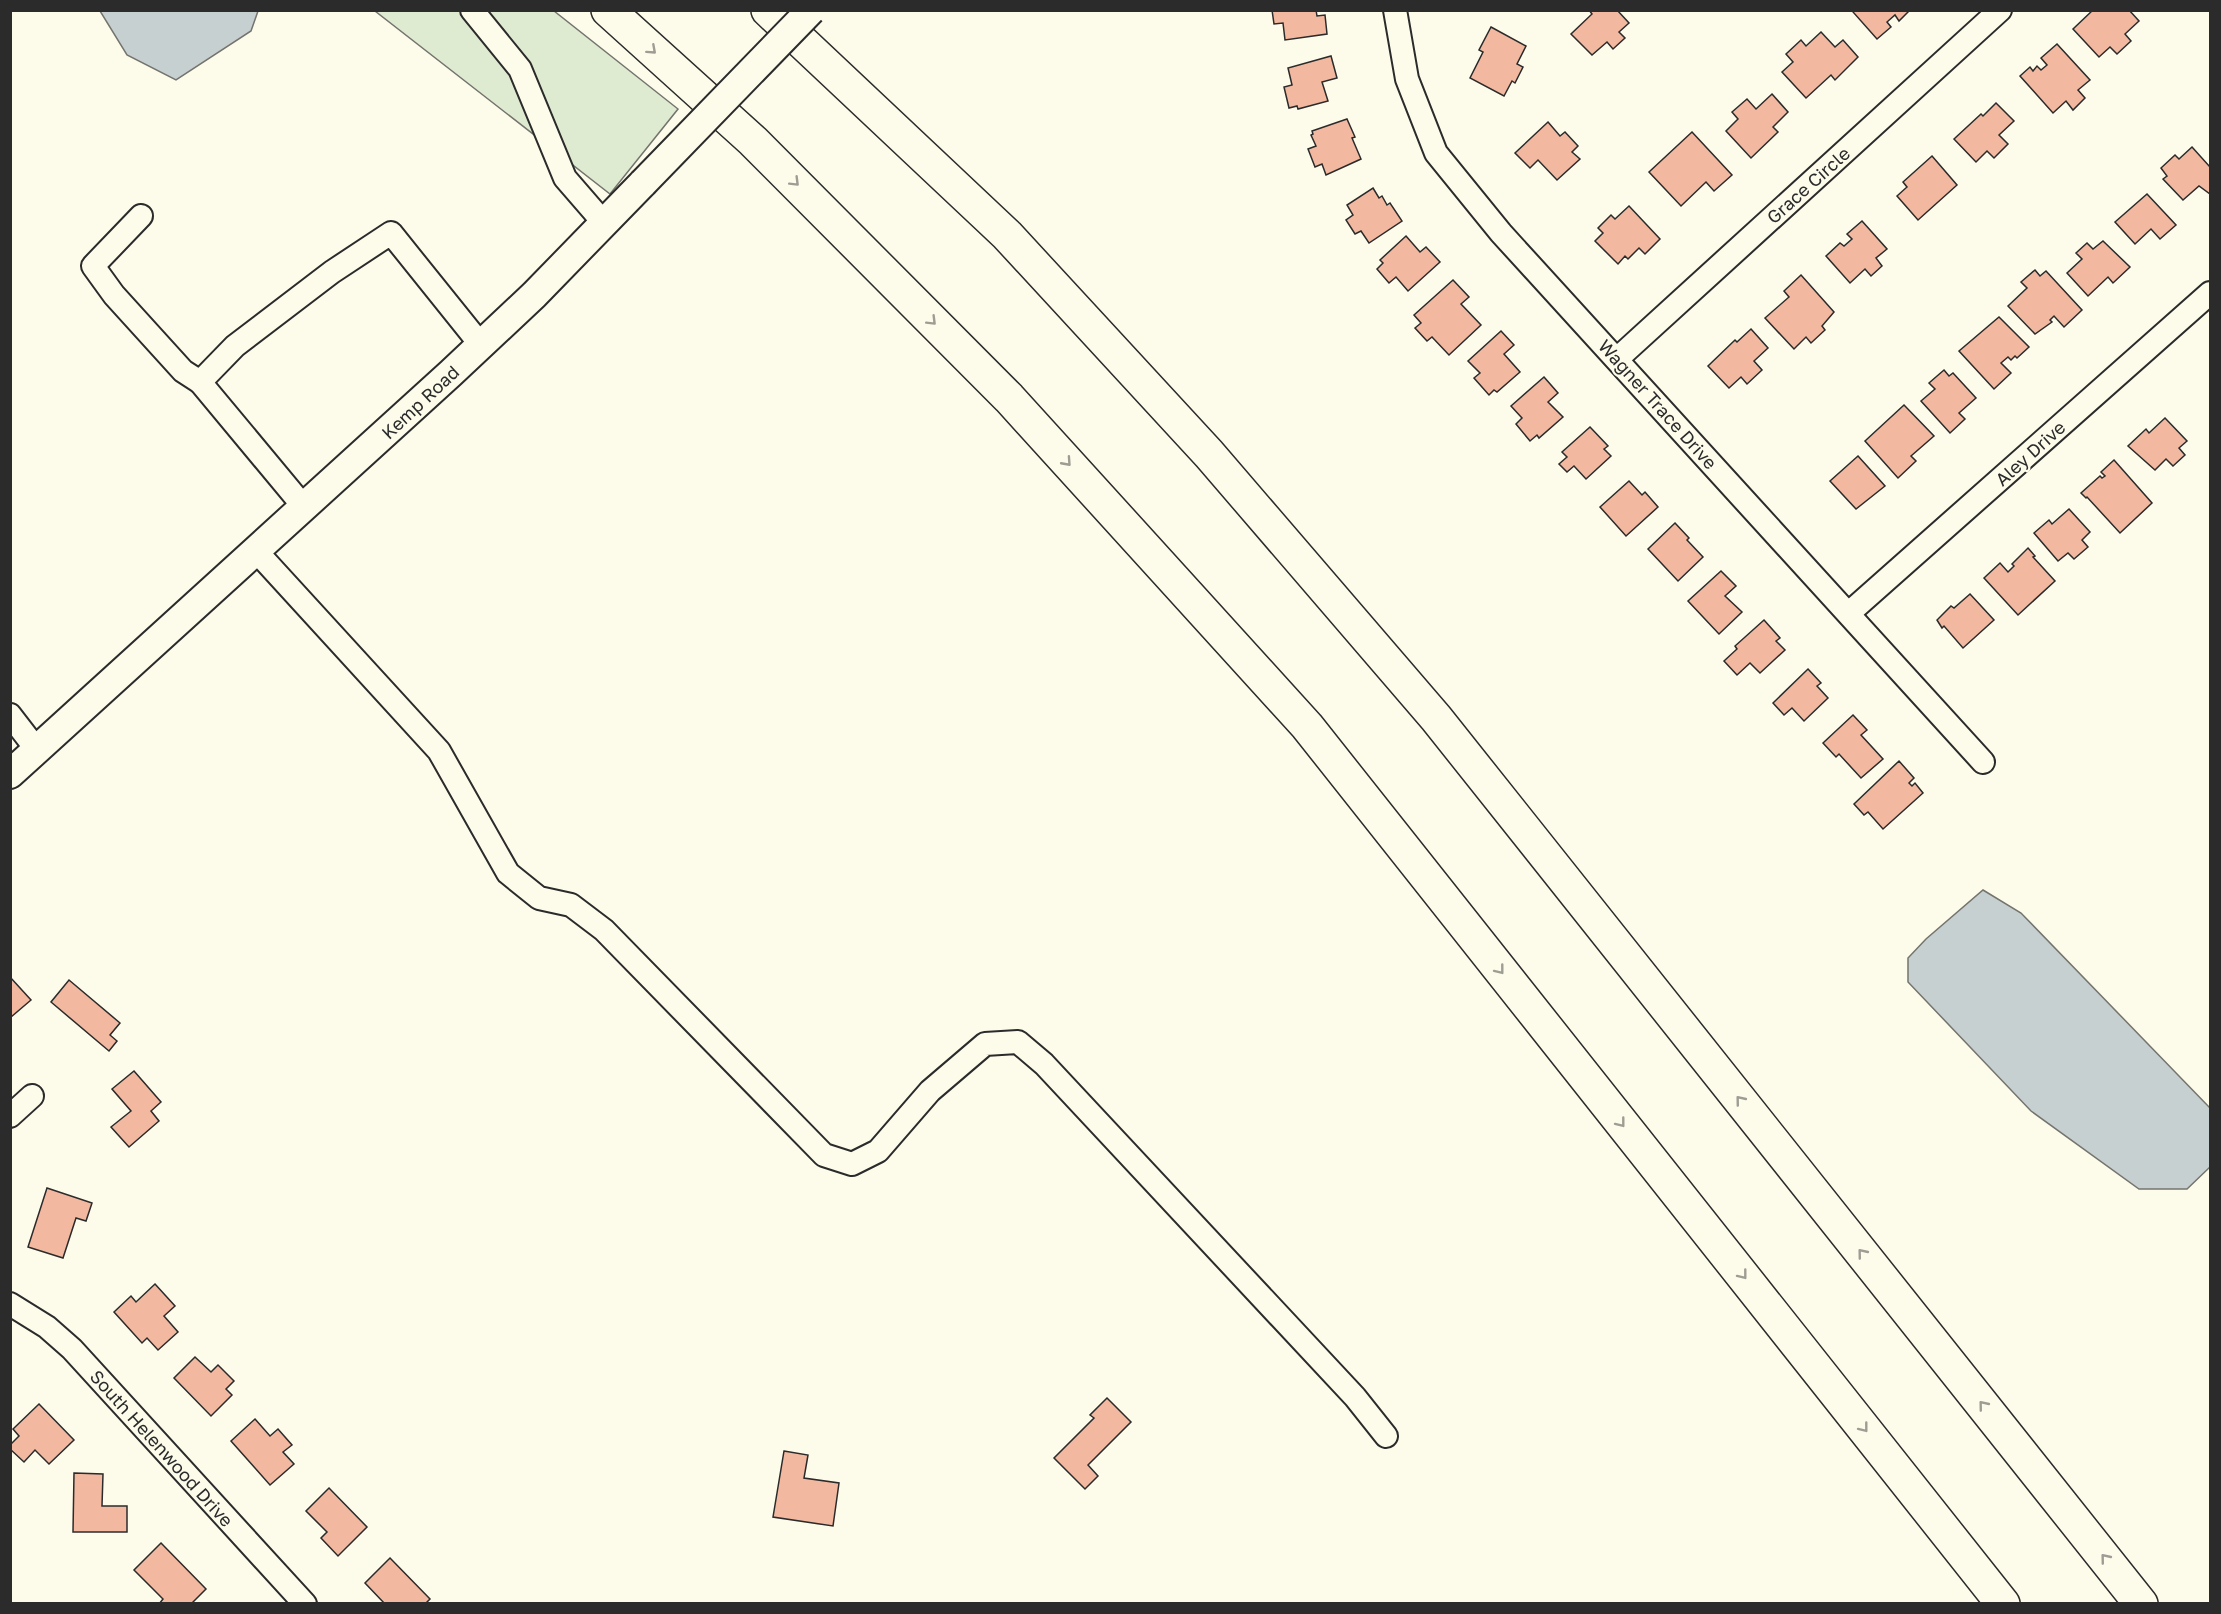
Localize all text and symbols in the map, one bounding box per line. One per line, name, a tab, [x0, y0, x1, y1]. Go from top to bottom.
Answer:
one-way arrow	[645, 43, 656, 54]
street label: Grace Circle	[1762, 142, 1854, 228]
one-way arrow	[787, 175, 798, 186]
one-way arrow	[925, 314, 936, 324]
street label: Wagner Trace Drive	[1594, 335, 1722, 473]
street label: Kemp Road	[377, 360, 463, 444]
street label: Aley Drive	[1990, 416, 2070, 490]
one-way arrow	[1060, 455, 1071, 465]
one-way arrow	[1493, 963, 1504, 974]
one-way arrow	[1737, 1096, 1748, 1107]
one-way arrow	[1614, 1116, 1625, 1127]
one-way arrow	[1858, 1249, 1869, 1260]
one-way arrow	[1735, 1269, 1746, 1280]
street label: South Helenwood Drive	[86, 1365, 238, 1531]
one-way arrow	[1980, 1401, 1991, 1412]
one-way arrow	[1856, 1422, 1867, 1433]
one-way arrow	[2101, 1554, 2112, 1565]

